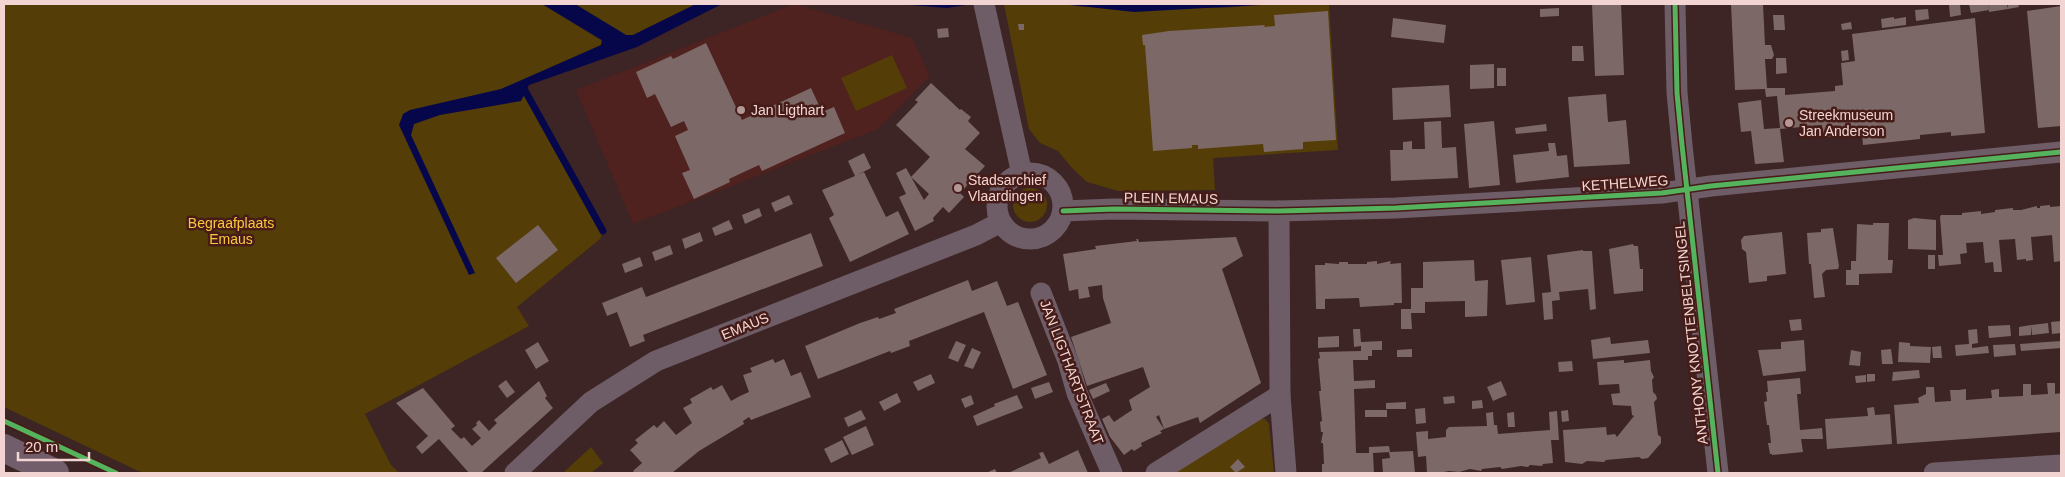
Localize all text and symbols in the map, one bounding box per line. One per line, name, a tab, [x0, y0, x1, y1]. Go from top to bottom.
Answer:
place label: Jan Ligthart	[751, 102, 824, 118]
marker: Jan Ligthart	[735, 104, 747, 116]
place label: Streekmuseum Jan Anderson	[1799, 107, 1893, 139]
marker: Streekmuseum Jan Anderson	[1783, 117, 1795, 129]
place label: Stadsarchief Vlaardingen	[968, 172, 1046, 204]
street label: KETHELWEG	[1581, 172, 1669, 194]
marker: Stadsarchief Vlaardingen	[952, 182, 964, 194]
street label: PLEIN EMAUS	[1124, 189, 1218, 207]
park label: Begraafplaats Emaus	[188, 215, 274, 247]
street label: ANTHONY KNOTTENBELTSINGEL	[1671, 220, 1711, 445]
street label: JAN LIGTHARTSTRAAT	[1037, 297, 1107, 447]
street label: EMAUS	[719, 309, 771, 343]
scale bar	[18, 430, 89, 462]
text: 20 m	[25, 438, 58, 455]

